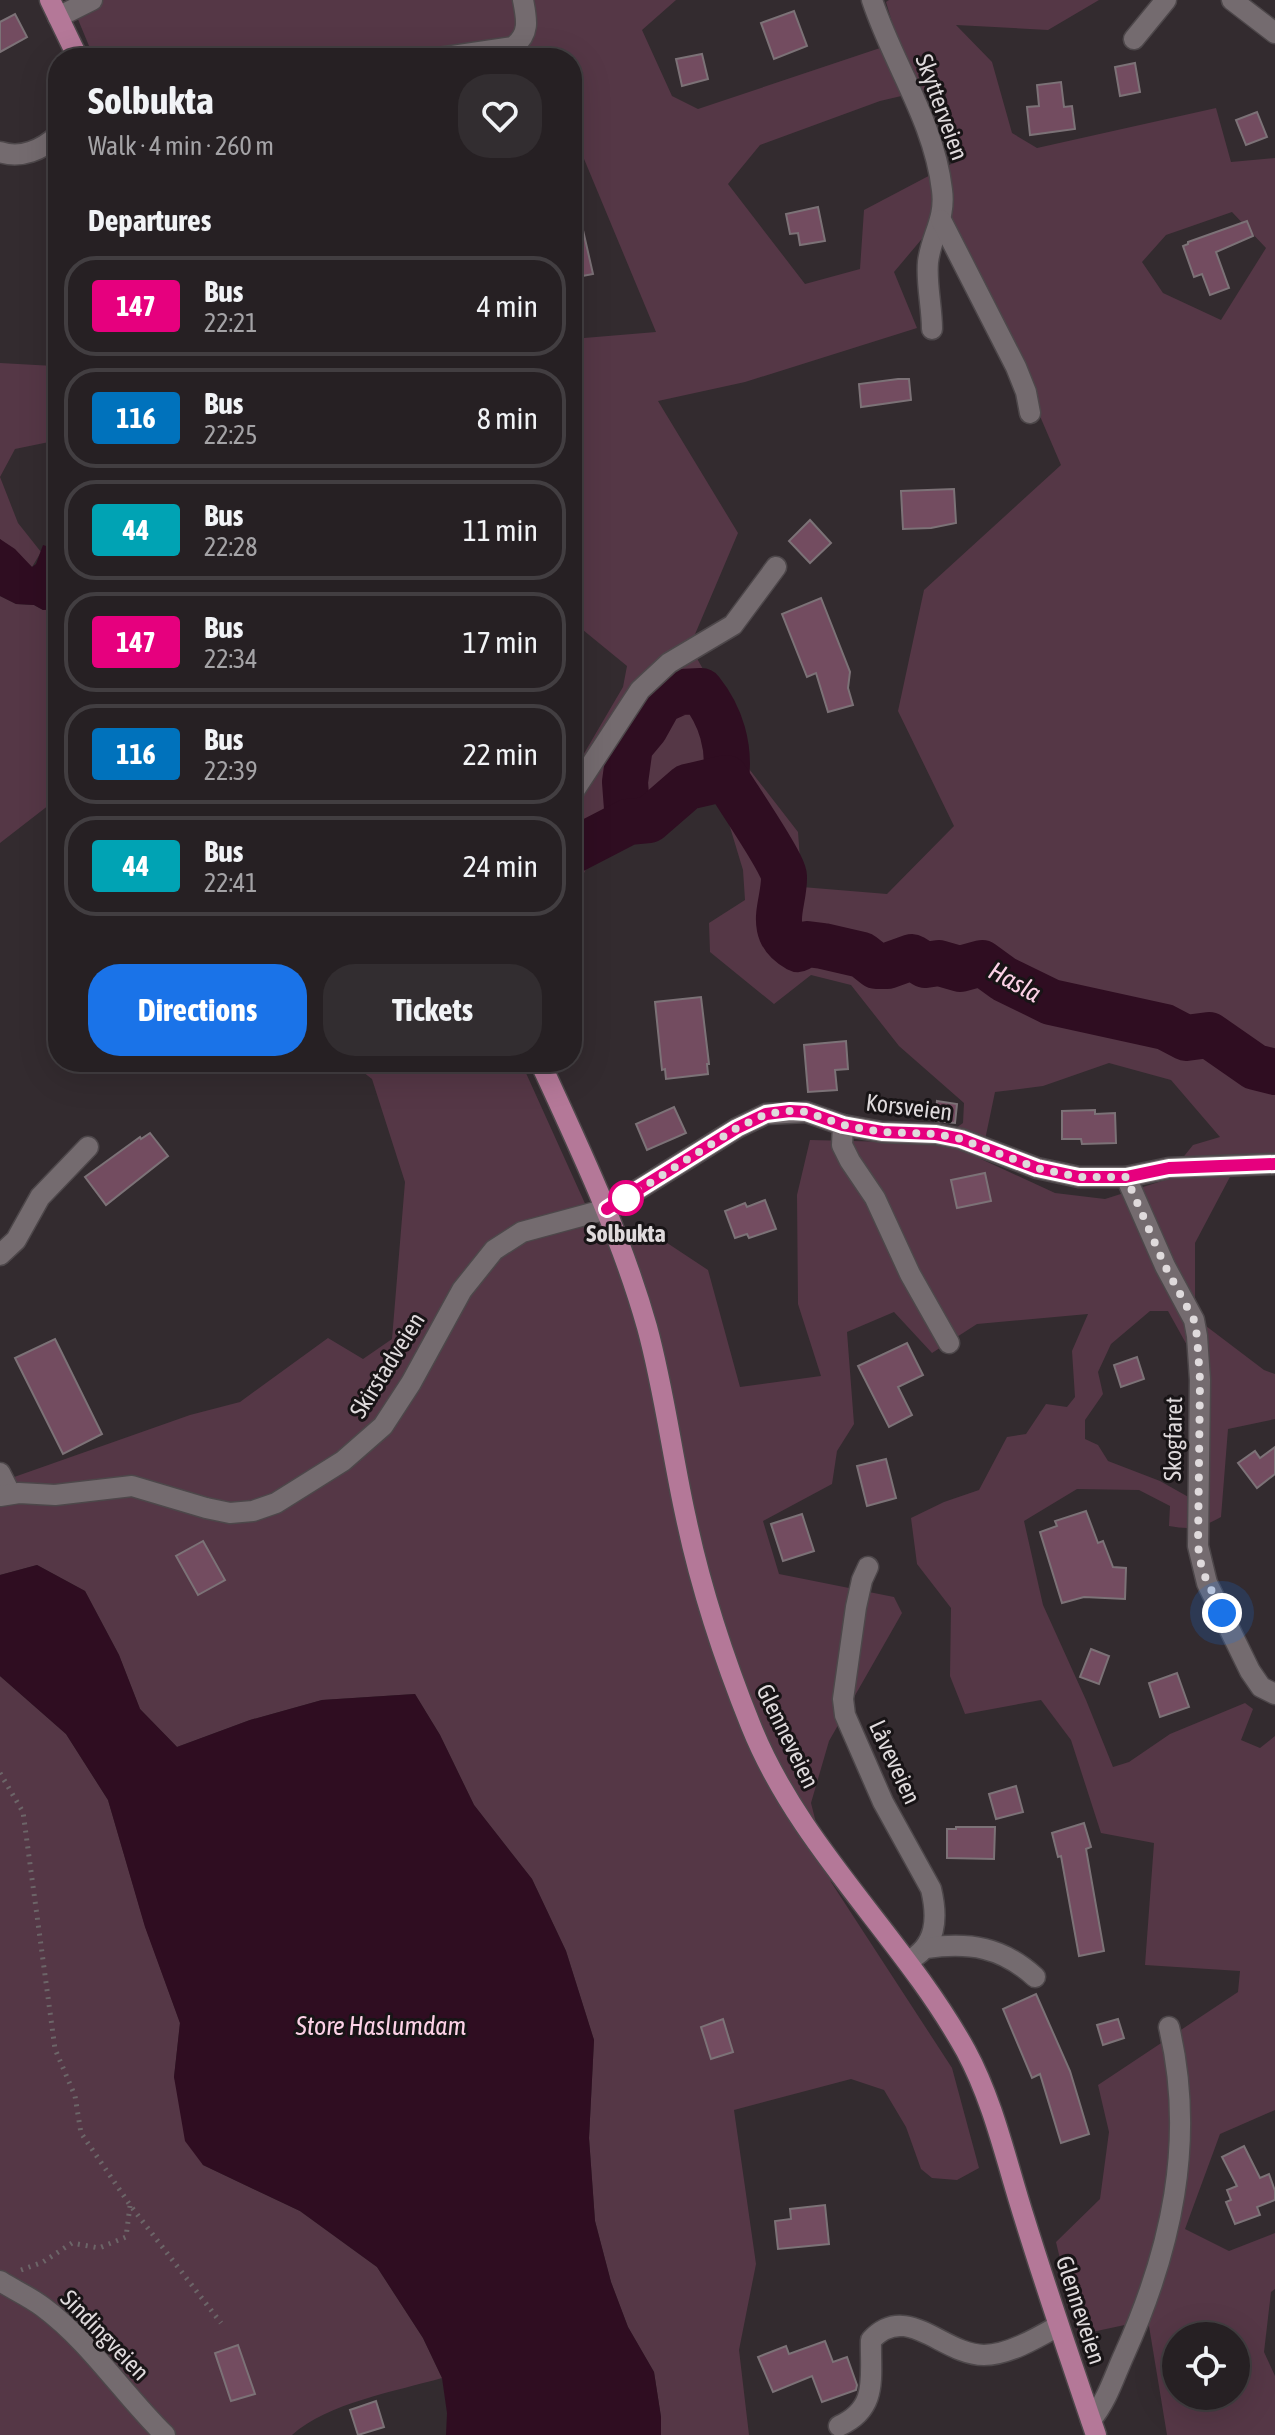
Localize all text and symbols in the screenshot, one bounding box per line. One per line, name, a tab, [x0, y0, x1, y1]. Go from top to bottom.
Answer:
street label: Skytterveien	[910, 50, 974, 164]
button: heart	[458, 74, 542, 158]
text: Solbukta	[88, 79, 214, 122]
text: Walk · 4 min · 260 m	[88, 131, 274, 161]
text: Departures	[88, 203, 211, 237]
text: Bus	[204, 274, 243, 308]
text: 4 min	[477, 289, 538, 323]
text: 147	[116, 290, 156, 322]
text: 22:21	[204, 308, 258, 338]
text: Bus	[204, 386, 243, 420]
text: 8 min	[477, 401, 538, 435]
text: 116	[116, 402, 156, 434]
text: 22:25	[204, 420, 258, 450]
text: Bus	[204, 498, 243, 532]
text: 11 min	[463, 513, 538, 547]
text: 44	[123, 514, 149, 546]
text: 22:28	[204, 532, 258, 562]
text: Bus	[204, 610, 243, 644]
text: 17 min	[463, 625, 538, 659]
text: 147	[116, 626, 156, 658]
text: 22:34	[204, 644, 258, 674]
text: Bus	[204, 722, 243, 756]
text: 22 min	[463, 737, 538, 771]
text: 116	[116, 738, 156, 770]
text: 22:39	[204, 756, 258, 786]
text: Bus	[204, 834, 243, 868]
text: 24 min	[463, 849, 538, 883]
text: 44	[123, 850, 149, 882]
text: 22:41	[204, 868, 258, 898]
water label: Hasla	[984, 956, 1046, 1008]
button: Directions	[88, 964, 307, 1056]
button: Tickets	[323, 964, 542, 1056]
street label: Korsveien	[864, 1088, 954, 1126]
marker: Solbukta	[609, 1181, 643, 1215]
place label: Solbukta	[586, 1220, 666, 1247]
street label: Skirstadveien	[344, 1307, 430, 1423]
street label: Skogfaret	[1159, 1396, 1187, 1481]
your location	[1202, 1593, 1242, 1633]
street label: Glenneveien	[751, 1680, 825, 1792]
street label: Låveveien	[864, 1716, 926, 1808]
water label: Store Haslumdam	[295, 2011, 466, 2041]
street label: Glenneveien	[1051, 2252, 1111, 2368]
street label: Sindingveien	[55, 2284, 155, 2386]
map controls	[1162, 2322, 1250, 2410]
button: locate	[1162, 2322, 1250, 2410]

